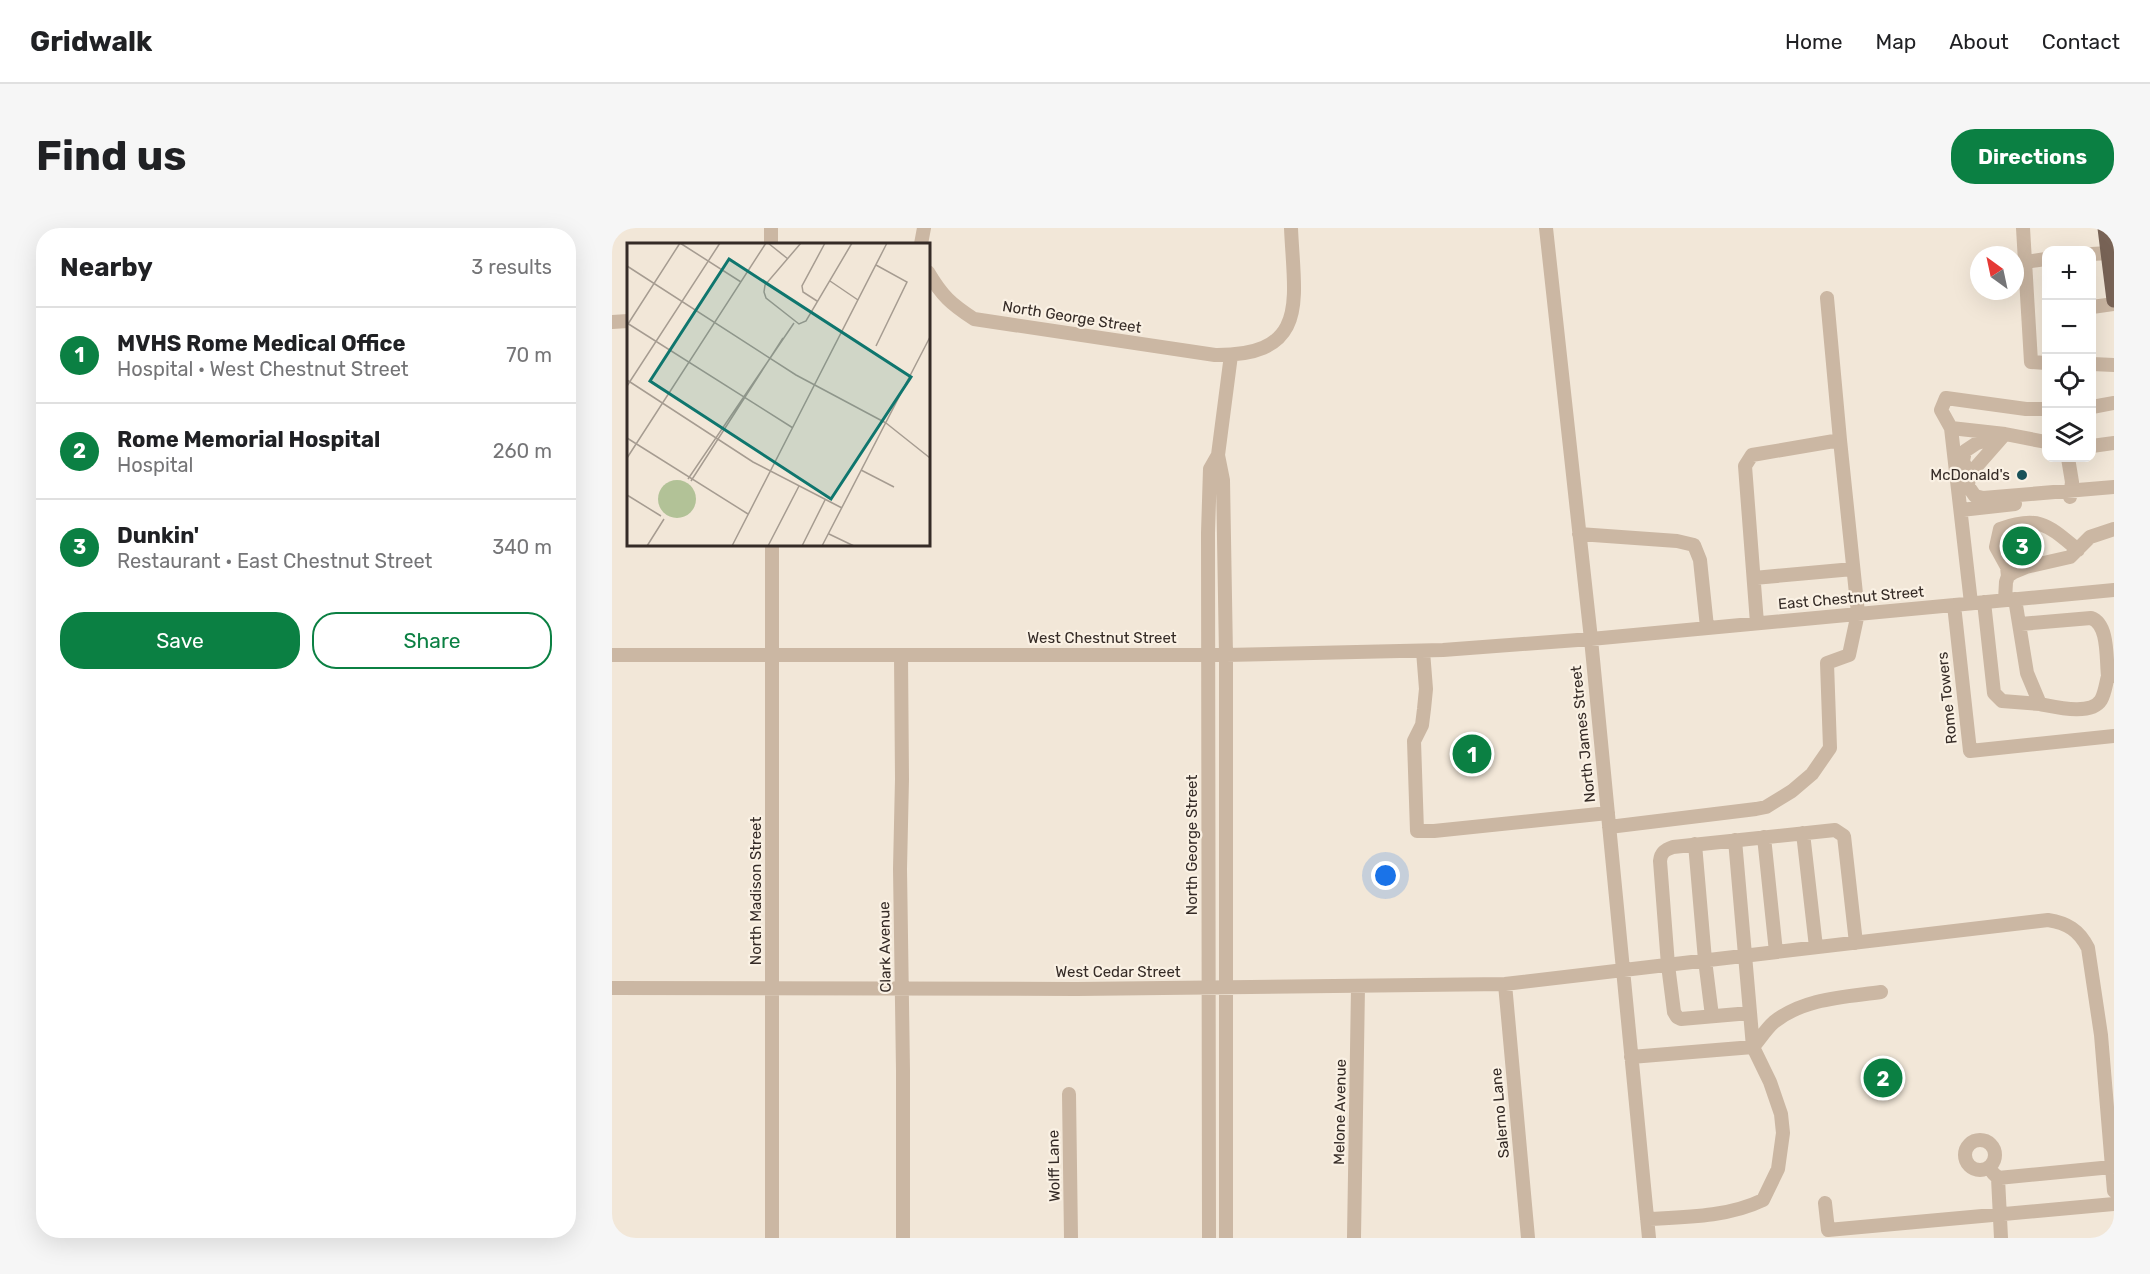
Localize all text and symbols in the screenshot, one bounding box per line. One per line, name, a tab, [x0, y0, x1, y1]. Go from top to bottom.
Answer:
text: Gridwalk	[30, 25, 152, 58]
text: Home	[1785, 29, 1842, 54]
text: Map	[1875, 29, 1916, 54]
text: About	[1949, 29, 2009, 54]
text: Contact	[2042, 29, 2120, 54]
button: Directions	[1951, 129, 2114, 184]
text: Find us	[36, 131, 187, 181]
inset map	[627, 243, 930, 546]
north arrow	[1970, 246, 2024, 300]
map controls	[2042, 246, 2096, 462]
button: +	[2042, 246, 2096, 300]
text: Nearby	[60, 252, 153, 283]
text: 3 results	[471, 255, 552, 279]
street label: North George Street	[1001, 297, 1143, 337]
button: −	[2042, 300, 2096, 354]
text: MVHS Rome Medical Office	[117, 330, 406, 357]
text: 1	[75, 343, 84, 367]
text: 70 m	[506, 343, 552, 367]
button: locate	[2042, 354, 2096, 408]
text: Hospital · West Chestnut Street	[117, 357, 409, 381]
button: layers	[2042, 408, 2096, 462]
text: Rome Memorial Hospital	[117, 426, 380, 453]
text: 2	[73, 439, 86, 463]
text: 260 m	[493, 439, 552, 463]
text: Hospital	[117, 453, 193, 477]
place label: McDonald's	[1930, 466, 2010, 484]
marker: McDonald's	[2015, 468, 2029, 482]
text: Dunkin'	[117, 522, 199, 549]
pin: 3	[2002, 524, 2042, 568]
text: 3	[73, 535, 86, 559]
text: 340 m	[492, 535, 552, 559]
text: Restaurant · East Chestnut Street	[117, 549, 432, 573]
street label: East Chestnut Street	[1777, 583, 1925, 613]
button: Save	[60, 612, 300, 669]
button: Share	[312, 612, 552, 669]
street label: West Chestnut Street	[1027, 629, 1177, 647]
street label: Rome Towers	[1933, 651, 1961, 745]
street label: North James Street	[1567, 665, 1599, 803]
pin: 1	[1452, 732, 1492, 776]
street label: North George Street	[1183, 775, 1201, 915]
street label: North Madison Street	[747, 817, 765, 965]
your location	[1371, 861, 1400, 890]
street label: Clark Avenue	[875, 901, 895, 993]
street label: West Cedar Street	[1055, 963, 1181, 981]
pin: 2	[1864, 1056, 1902, 1100]
street label: Melone Avenue	[1330, 1059, 1350, 1165]
street label: Salerno Lane	[1487, 1067, 1513, 1159]
street label: Wolff Lane	[1044, 1130, 1064, 1202]

